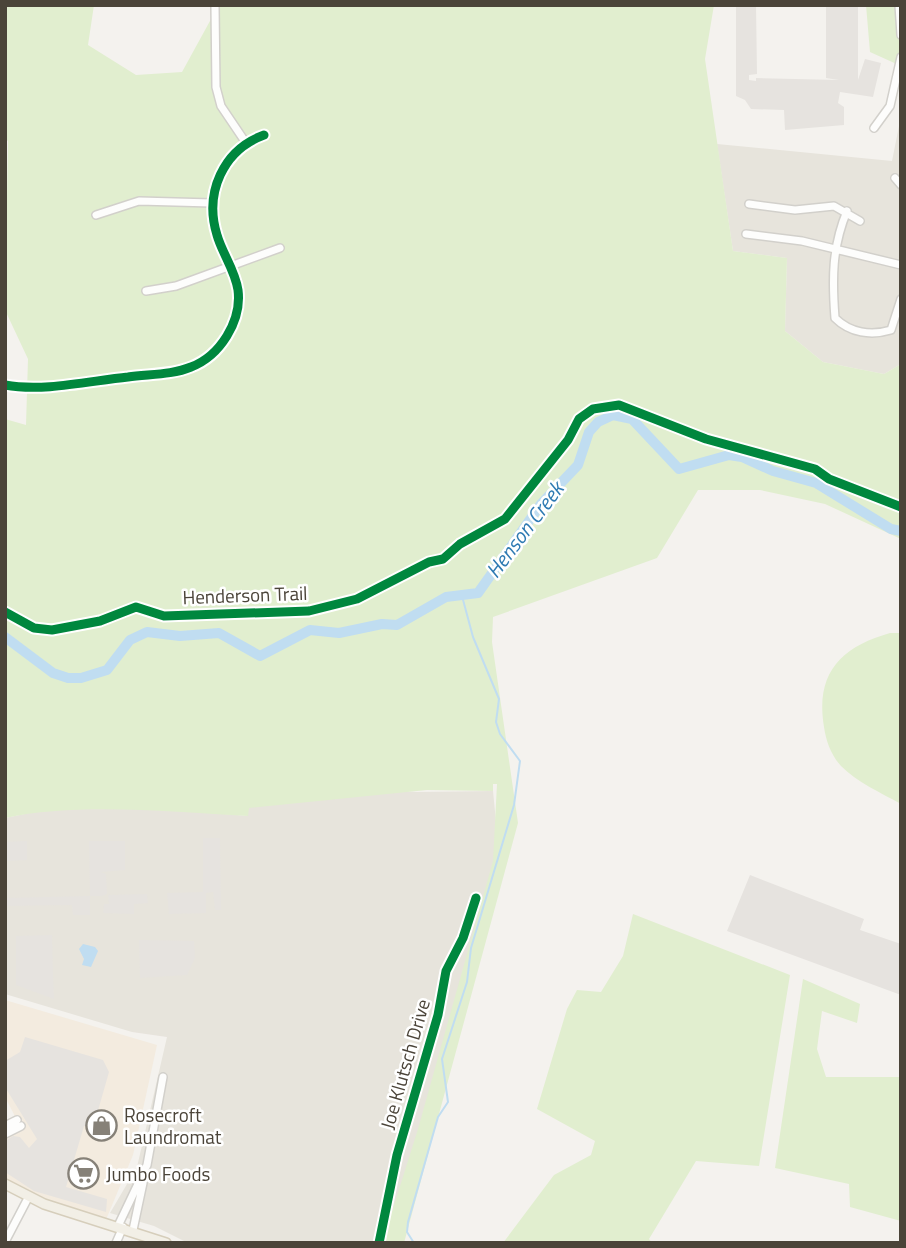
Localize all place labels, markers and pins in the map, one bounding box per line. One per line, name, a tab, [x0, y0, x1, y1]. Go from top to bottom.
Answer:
place label: Rosecroft Laundromat	[124, 1100, 222, 1151]
shop icon: Rosecroft Laundromat	[84, 1109, 118, 1143]
supermarket icon: Jumbo Foods	[66, 1157, 100, 1191]
place label: Jumbo Foods	[106, 1159, 210, 1188]

